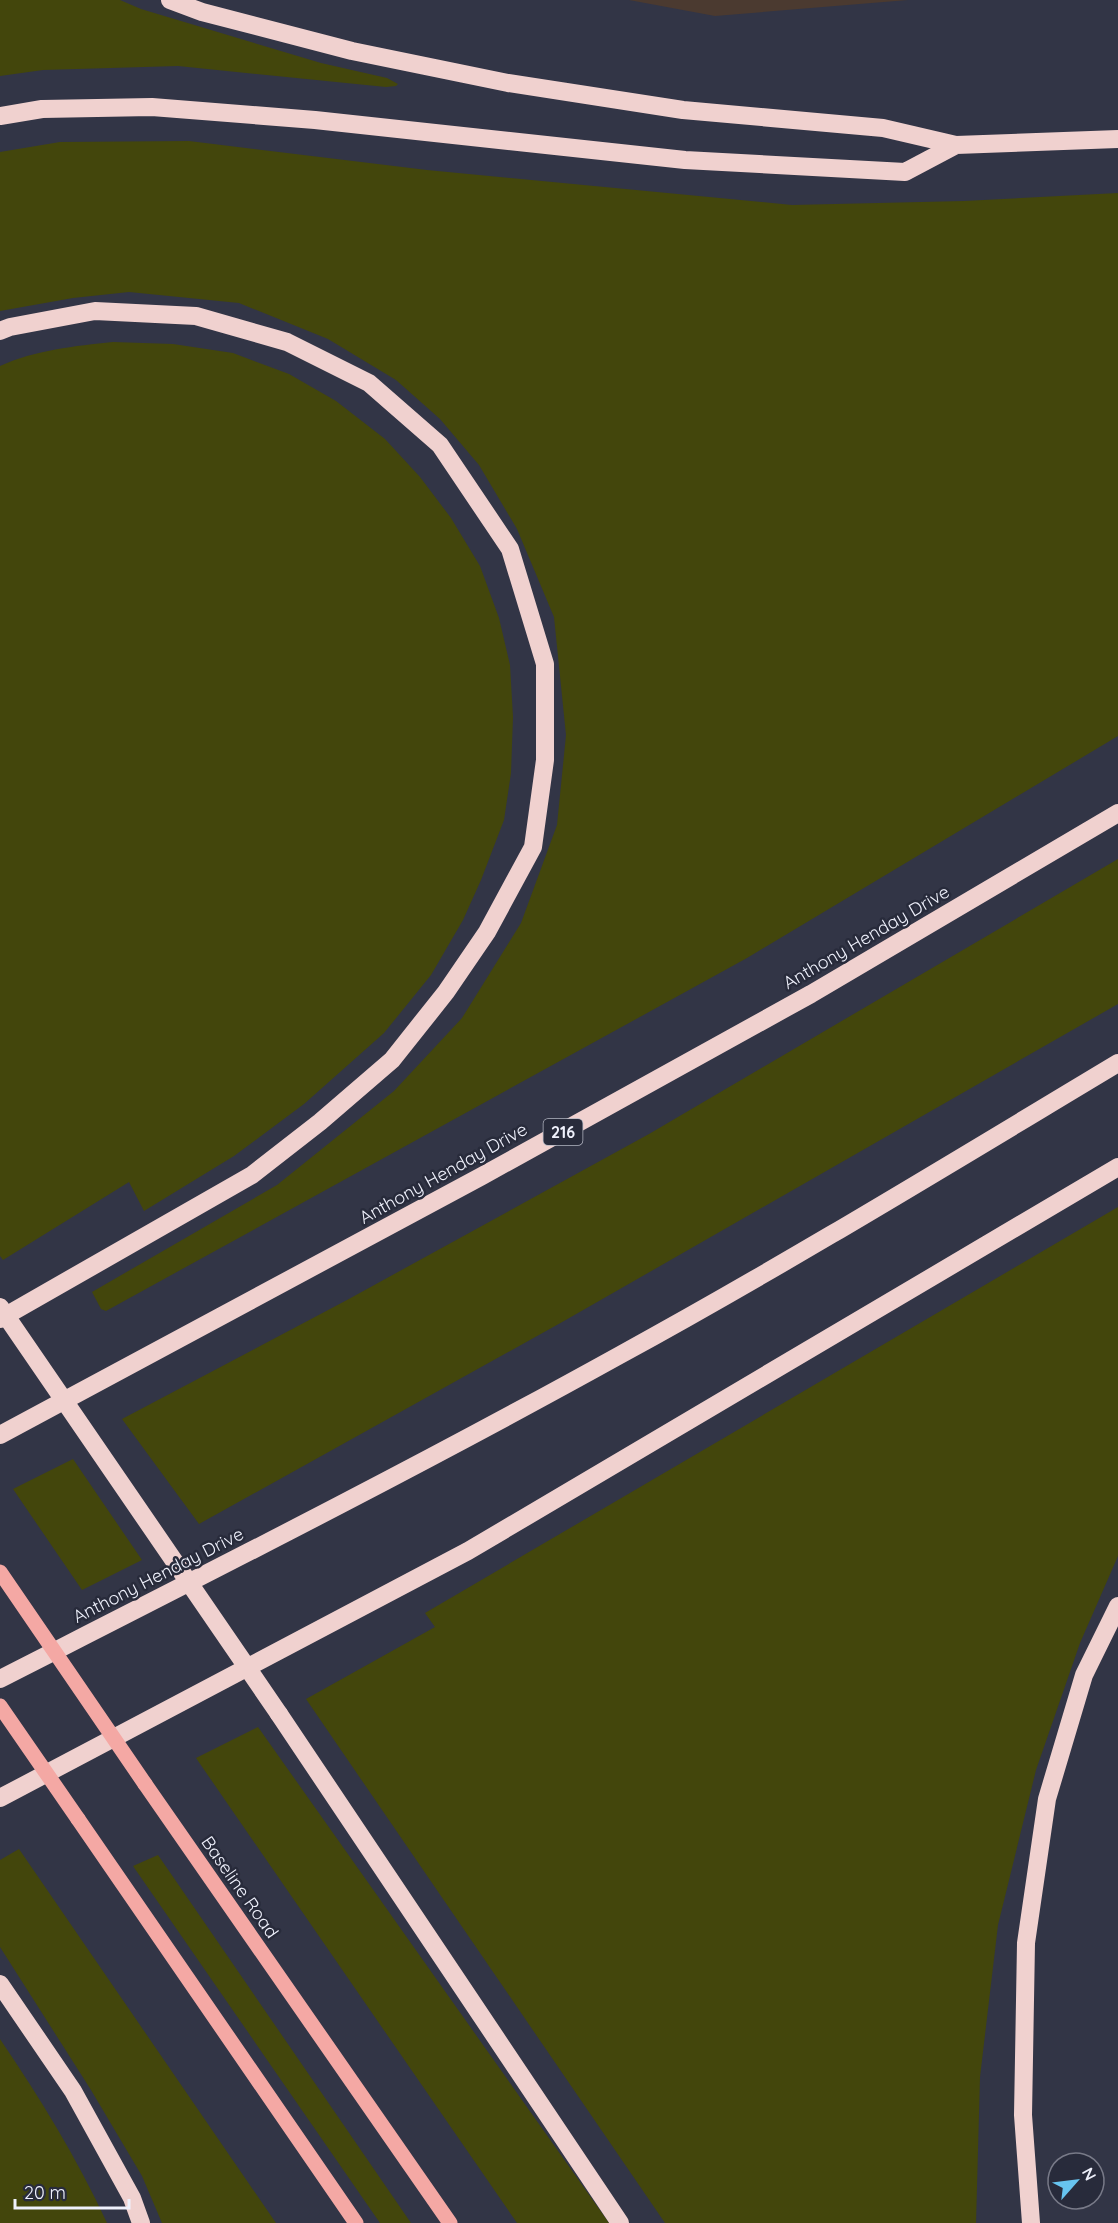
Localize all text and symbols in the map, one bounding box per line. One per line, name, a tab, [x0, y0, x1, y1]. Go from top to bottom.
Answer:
street label: Anthony Henday Drive	[779, 880, 953, 994]
street label: Anthony Henday Drive	[355, 1117, 531, 1229]
road number: 216	[544, 1119, 582, 1145]
street label: Anthony Henday Drive	[69, 1522, 247, 1628]
street label: Baseline Road	[196, 1832, 284, 1942]
north arrow	[1046, 2151, 1106, 2211]
text: N	[1078, 2164, 1101, 2184]
scale bar	[15, 2172, 129, 2210]
text: 20 m	[24, 2181, 66, 2204]

